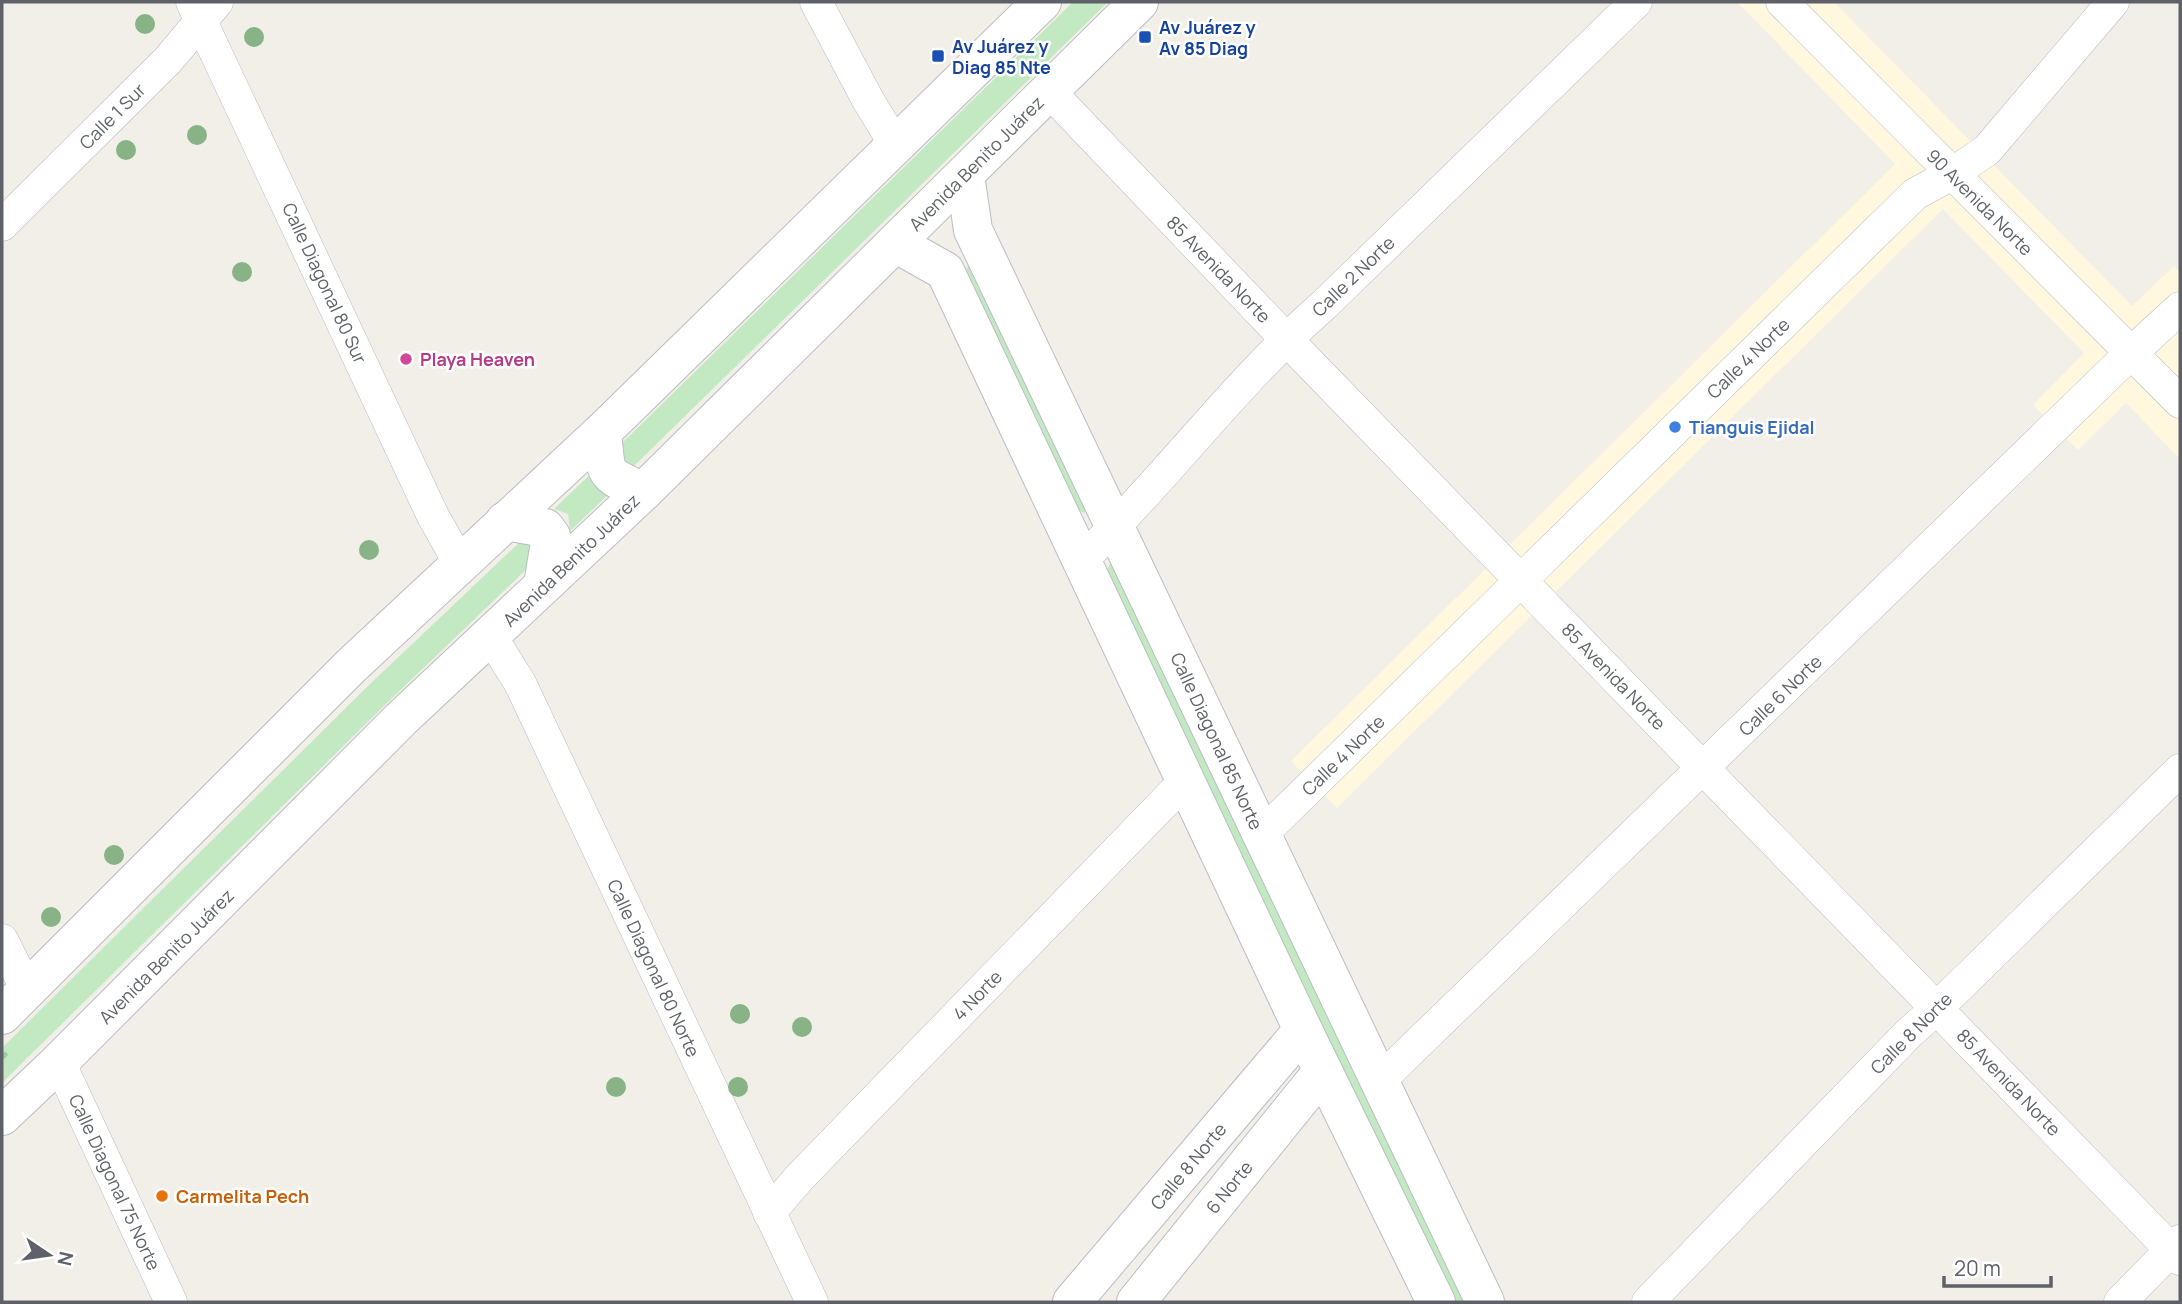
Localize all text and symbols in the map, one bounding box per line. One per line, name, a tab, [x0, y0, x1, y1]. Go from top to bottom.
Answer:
place label: Av Juárez y Av 85 Diag	[1159, 15, 1256, 60]
marker: Av Juárez y Av 85 Diag	[1137, 29, 1153, 45]
place label: Av Juárez y Diag 85 Nte	[952, 34, 1051, 79]
marker: Av Juárez y Diag 85 Nte	[930, 48, 946, 64]
street label: Calle 1 Sur	[74, 77, 151, 154]
street label: Avenida Benito Juárez	[903, 90, 1049, 236]
street label: 90 Avenida Norte	[1921, 143, 2039, 261]
street label: Calle Diagonal 80 Sur	[277, 199, 373, 368]
street label: 85 Avenida Norte	[1162, 210, 1276, 328]
street label: Calle 2 Norte	[1307, 231, 1399, 321]
street label: Calle 4 Norte	[1701, 312, 1795, 404]
place label: Playa Heaven	[420, 347, 535, 371]
marker: Playa Heaven	[398, 351, 414, 367]
place label: Tianguis Ejidal	[1689, 415, 1815, 439]
marker: Tianguis Ejidal	[1667, 419, 1683, 435]
street label: Avenida Benito Juárez	[497, 488, 645, 632]
street label: 85 Avenida Norte	[1557, 617, 1671, 735]
street label: Calle Diagonal 85 Norte	[1165, 649, 1269, 833]
street label: Calle 6 Norte	[1733, 649, 1827, 741]
street label: Calle 4 Norte	[1296, 709, 1390, 801]
street label: Calle Diagonal 80 Norte	[602, 875, 706, 1061]
street label: Avenida Benito Juárez	[93, 883, 239, 1029]
street label: 4 Norte	[947, 965, 1007, 1025]
street label: Calle 8 Norte	[1865, 987, 1957, 1079]
street label: 85 Avenida Norte	[1952, 1023, 2066, 1141]
street label: Calle Diagonal 75 Norte	[65, 1091, 165, 1273]
street label: Calle 8 Norte	[1145, 1118, 1231, 1214]
street label: 6 Norte	[1200, 1156, 1258, 1218]
place label: Carmelita Pech	[176, 1184, 309, 1208]
marker: Carmelita Pech	[154, 1188, 170, 1204]
north arrow	[14, 1220, 84, 1290]
scale bar	[1944, 1244, 2051, 1288]
text: 20 m	[1954, 1254, 2001, 1282]

